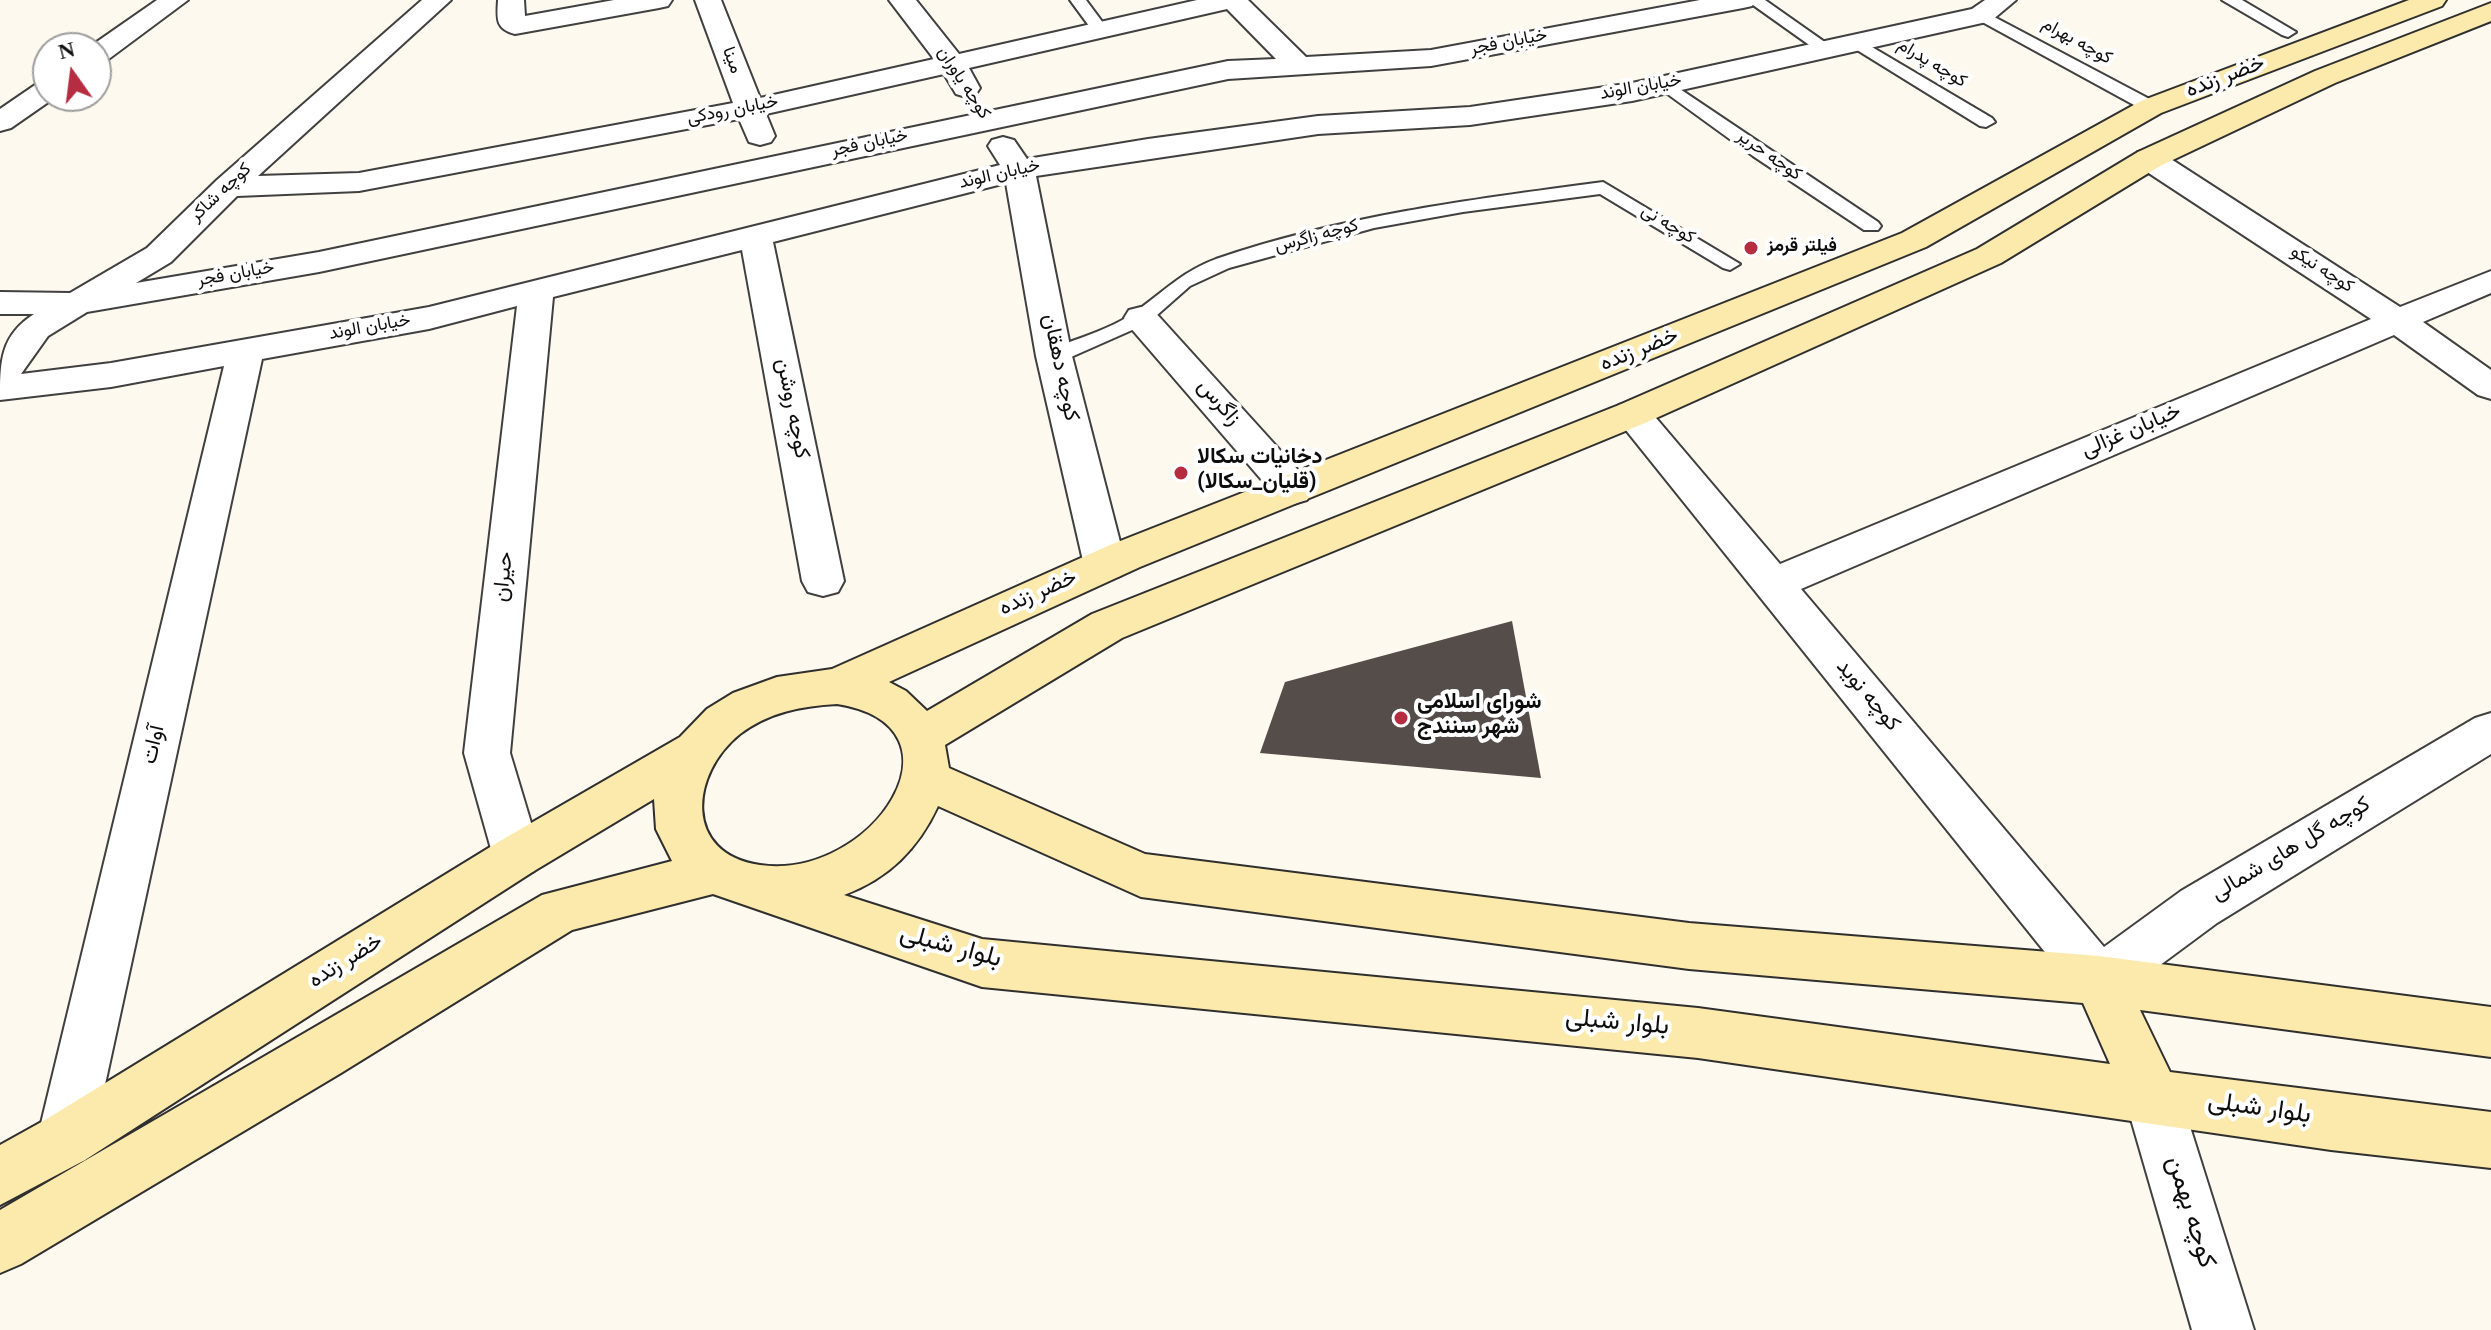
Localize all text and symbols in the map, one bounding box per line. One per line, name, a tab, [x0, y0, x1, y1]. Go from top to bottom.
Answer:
street label: کوچه بهرام	[2037, 15, 2115, 71]
street label: خیابان فجر	[1469, 26, 1549, 62]
north arrow	[32, 32, 112, 112]
text: N	[56, 36, 77, 64]
street label: کوچه پدرام	[1892, 36, 1970, 94]
street label: کوچه یاوران	[931, 44, 993, 124]
street label: مینا	[715, 45, 745, 77]
street label: خضر زنده	[2183, 52, 2269, 106]
street label: خیابان الوند	[1599, 71, 1683, 107]
street label: خیابان رودکی	[686, 93, 780, 131]
street label: خیابان فجر	[830, 126, 910, 164]
street label: کوچه حریر	[1731, 127, 1805, 187]
street label: خیابان الوند	[957, 156, 1043, 196]
street label: کوچه شاکر	[187, 160, 257, 228]
street label: کوچه نی	[1636, 202, 1698, 250]
street label: کوچه زاگرس	[1273, 216, 1361, 260]
place label: فیلتر قرمز	[1767, 237, 1837, 259]
marker: فیلتر قرمز	[1742, 239, 1760, 257]
street label: کوچه نیکو	[2285, 243, 2357, 299]
street label: خیابان فجر	[196, 259, 276, 293]
street label: خیابان الوند	[328, 311, 412, 347]
street label: کوچه دهقان	[1034, 312, 1082, 424]
street label: خضر زنده	[1597, 324, 1683, 380]
street label: کوچه روشن	[767, 357, 813, 461]
street label: زاگرس	[1189, 375, 1245, 433]
street label: خیابان غزالی	[2078, 400, 2186, 466]
place label: دخانیات سکالا (قلیان_سکالا)	[1197, 447, 1323, 498]
marker: دخانیات سکالا (قلیان_سکالا)	[1172, 464, 1190, 482]
street label: حیران	[490, 551, 522, 603]
street label: خضر زنده	[996, 566, 1082, 624]
street label: کوچه نوید	[1828, 655, 1904, 739]
place label: شورای اسلامی شهر سنندج	[1417, 692, 1542, 744]
marker: شورای اسلامی شهر سنندج	[1392, 709, 1410, 727]
street label: آوات	[139, 723, 173, 767]
street label: کوچه گل های شمالی	[2208, 793, 2376, 909]
street label: بلوار شبلی	[896, 920, 1004, 978]
street label: خضر زنده	[305, 930, 389, 996]
street label: بلوار شبلی	[1564, 1005, 1670, 1045]
street label: بلوار شبلی	[2205, 1088, 2313, 1134]
street label: کوچه بهمن	[2156, 1153, 2220, 1273]

